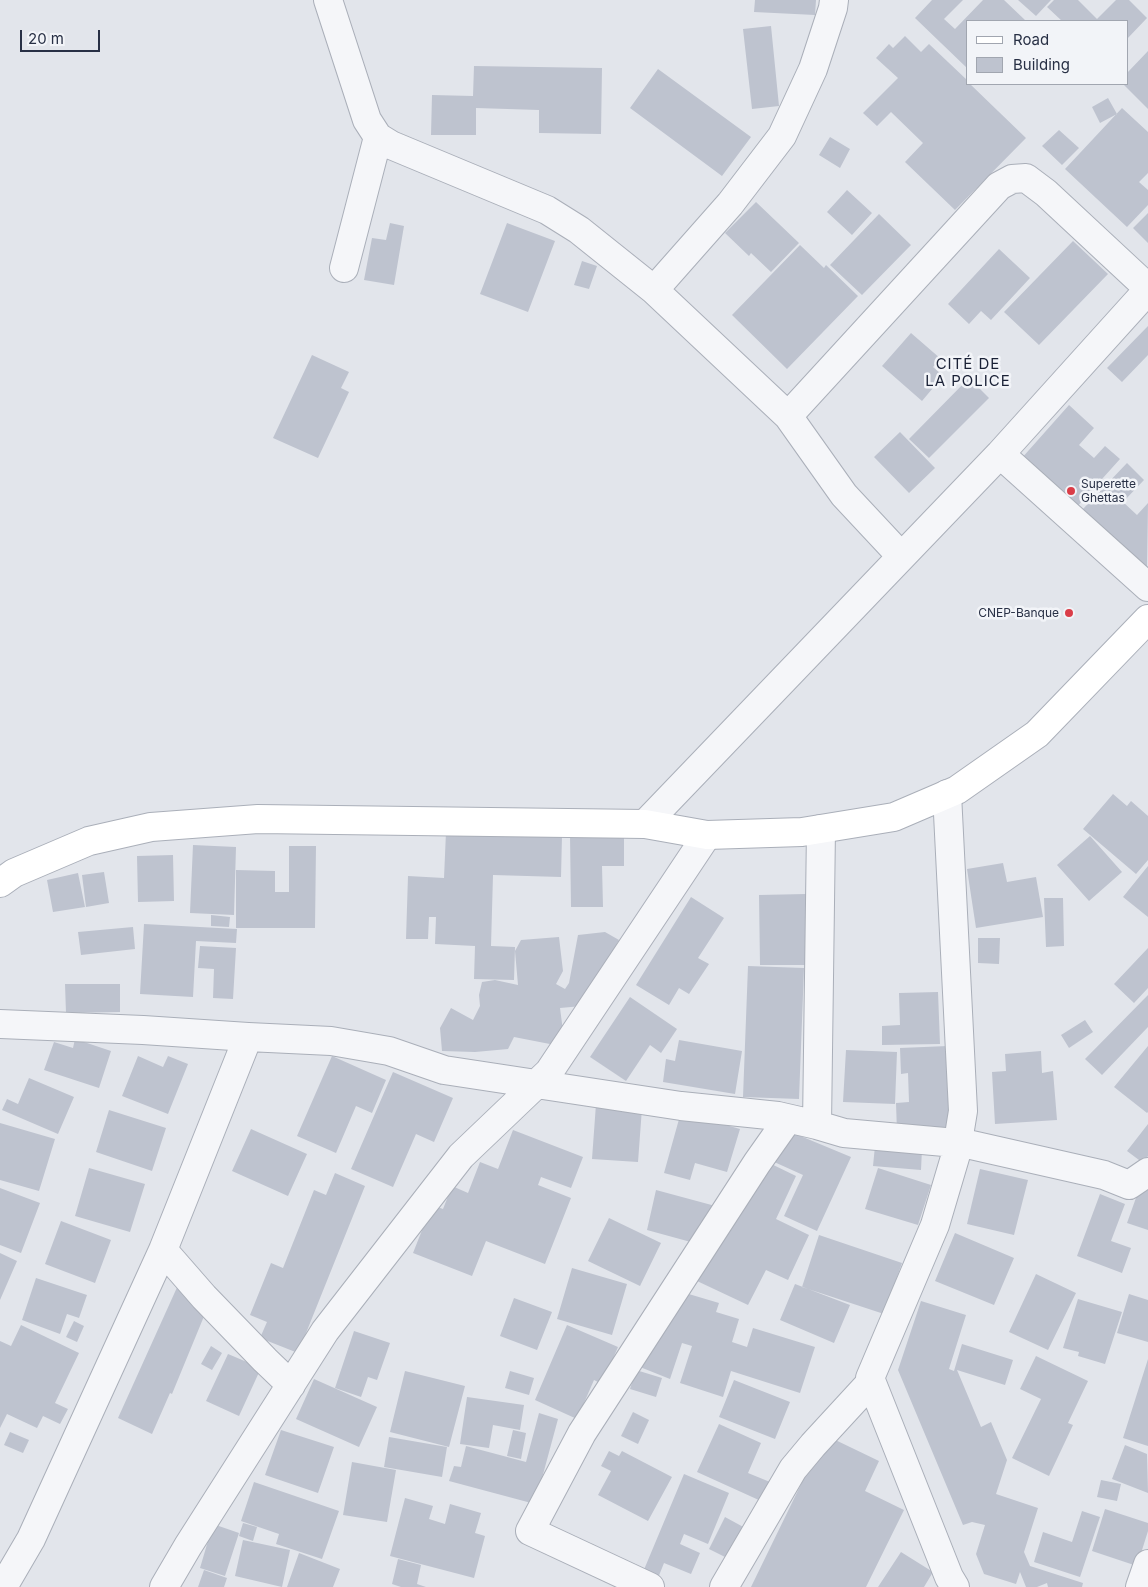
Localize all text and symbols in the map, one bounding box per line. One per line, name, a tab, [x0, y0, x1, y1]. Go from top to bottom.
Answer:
scale bar	[22, 20, 102, 52]
legend	[966, 20, 1128, 85]
text: 20 m	[28, 29, 64, 48]
text: Road	[1013, 30, 1049, 49]
text: Building	[1013, 55, 1070, 74]
district label: CITÉ DE LA POLICE	[924, 355, 1012, 390]
place label: Superette Ghettas	[1081, 477, 1136, 505]
marker: Superette Ghettas	[1065, 485, 1077, 497]
place label: CNEP-Banque	[978, 606, 1059, 620]
marker: CNEP-Banque	[1063, 607, 1075, 619]

